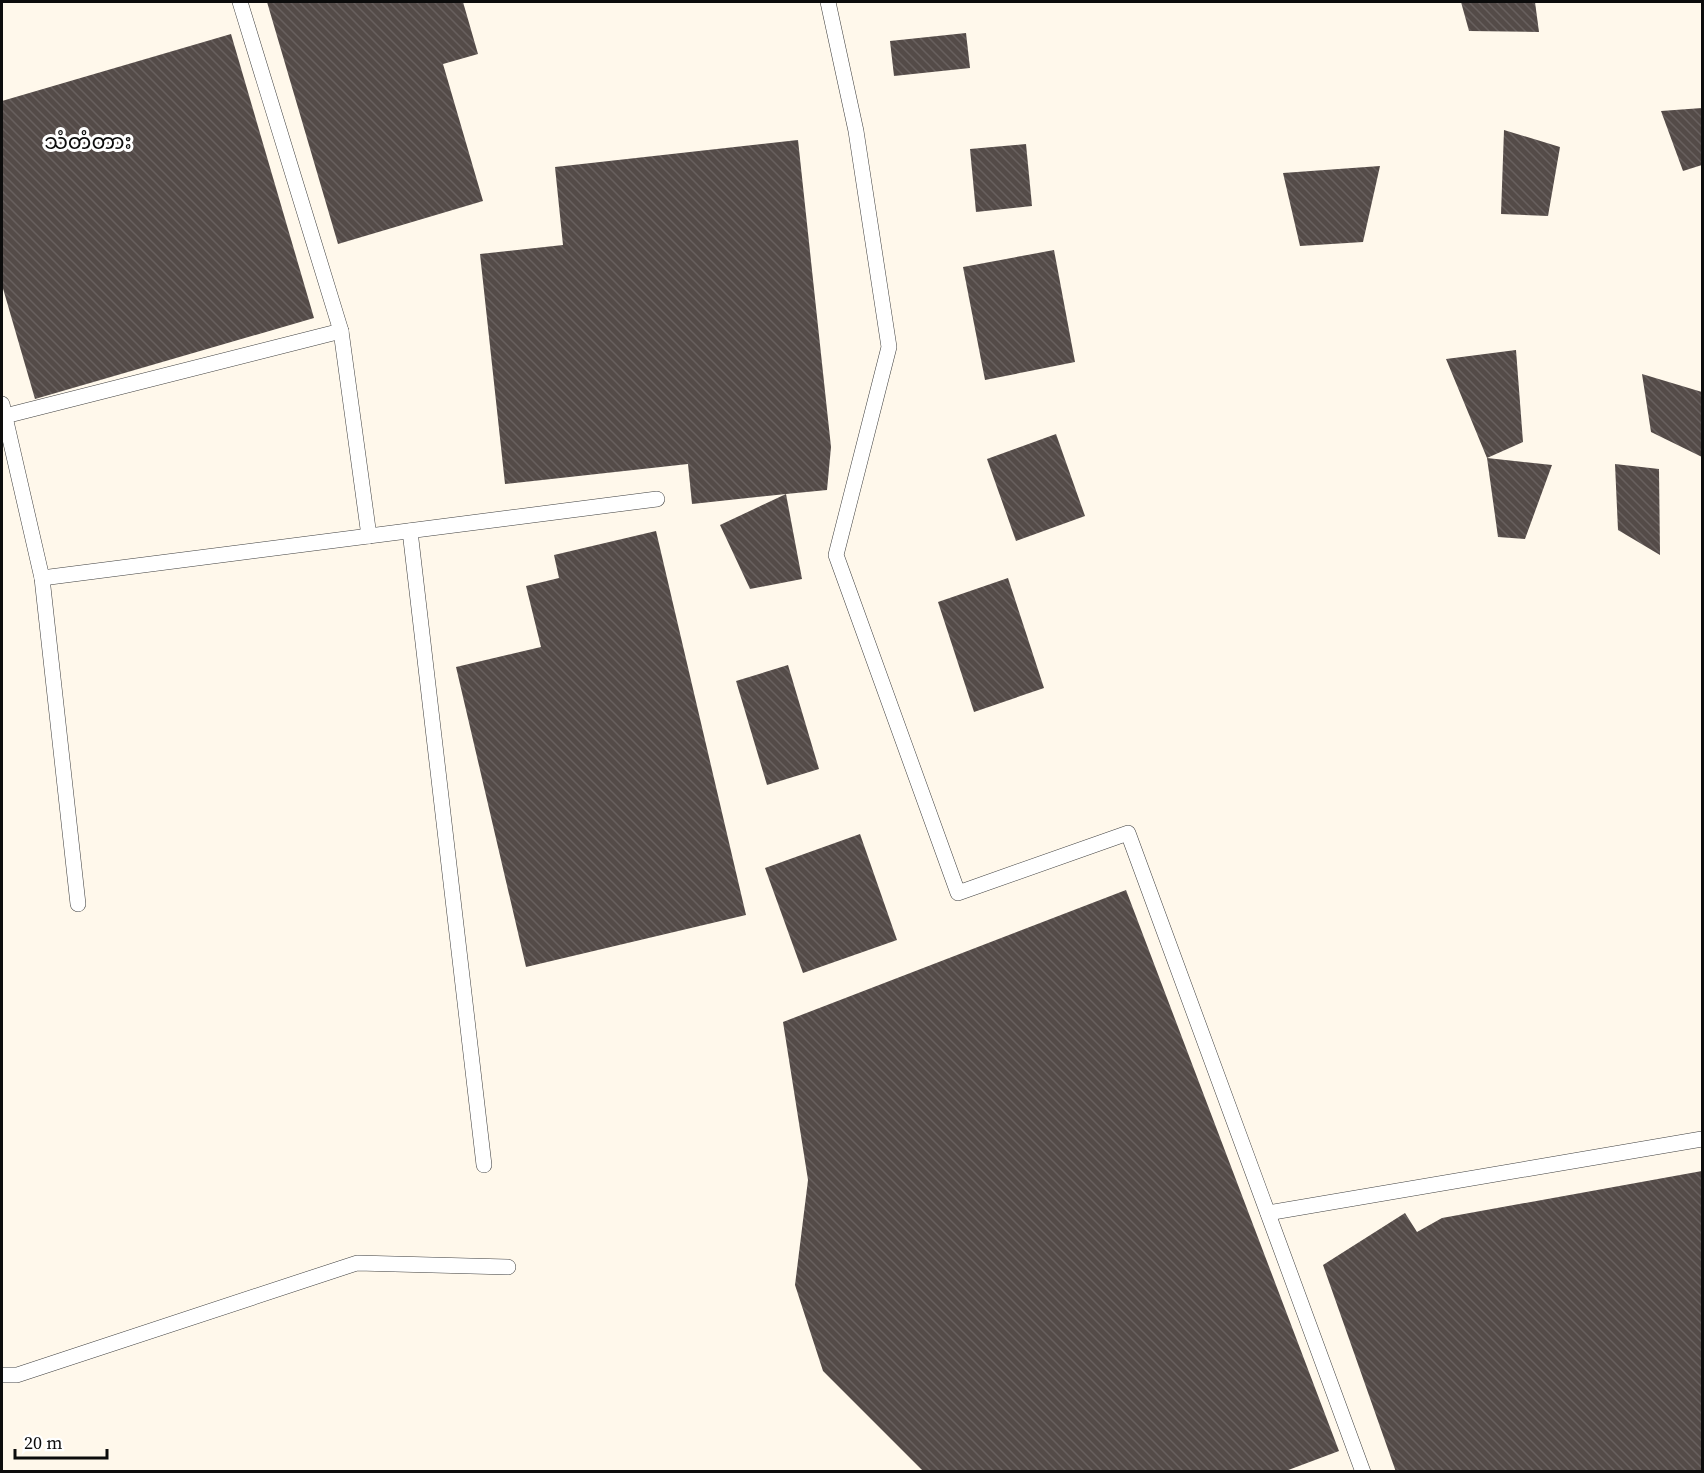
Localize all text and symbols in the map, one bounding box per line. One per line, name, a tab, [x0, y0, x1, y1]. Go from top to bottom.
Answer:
district label: သံတံတား	[44, 127, 132, 156]
scale bar	[15, 1422, 106, 1460]
text: 20 m	[24, 1430, 62, 1455]

